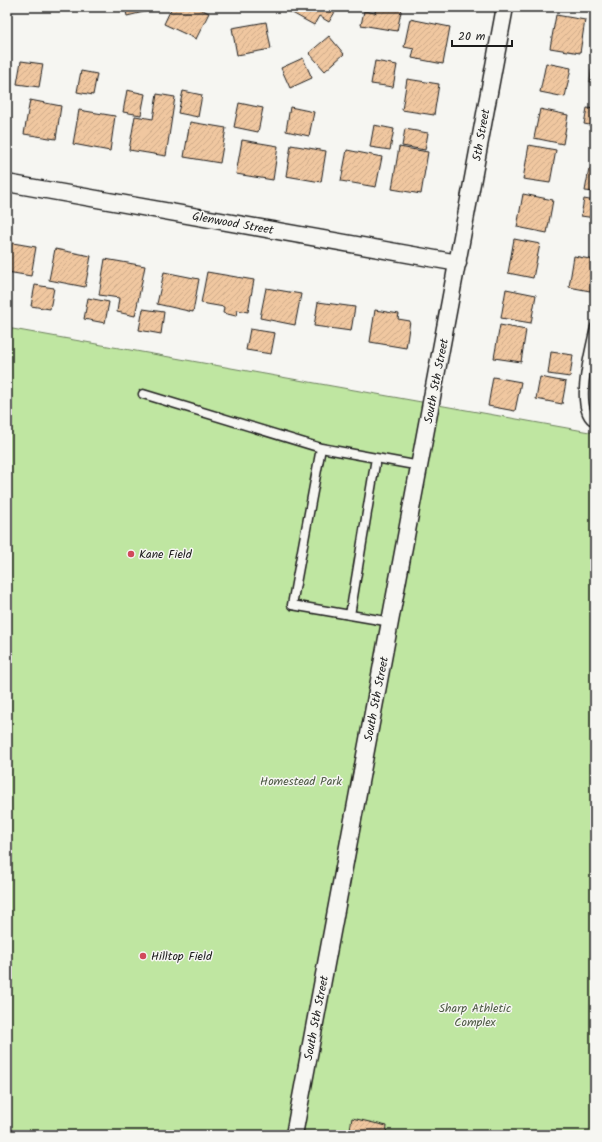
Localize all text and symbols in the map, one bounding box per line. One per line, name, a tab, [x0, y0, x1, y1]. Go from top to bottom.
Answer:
scale bar	[452, 22, 512, 48]
text: 20 m	[458, 27, 486, 46]
street label: 5th Street	[468, 107, 495, 163]
street label: Glenwood Street	[191, 207, 275, 240]
street label: South 5th Street	[419, 337, 454, 425]
place label: Kane Field	[139, 545, 193, 564]
marker: Kane Field	[126, 549, 136, 559]
street label: South 5th Street	[359, 655, 394, 743]
park label: Homestead Park	[260, 772, 342, 791]
place label: Hilltop Field	[151, 947, 213, 966]
marker: Hilltop Field	[138, 951, 148, 961]
street label: South 5th Street	[299, 974, 334, 1062]
park label: Sharp Athletic Complex	[439, 999, 511, 1032]

